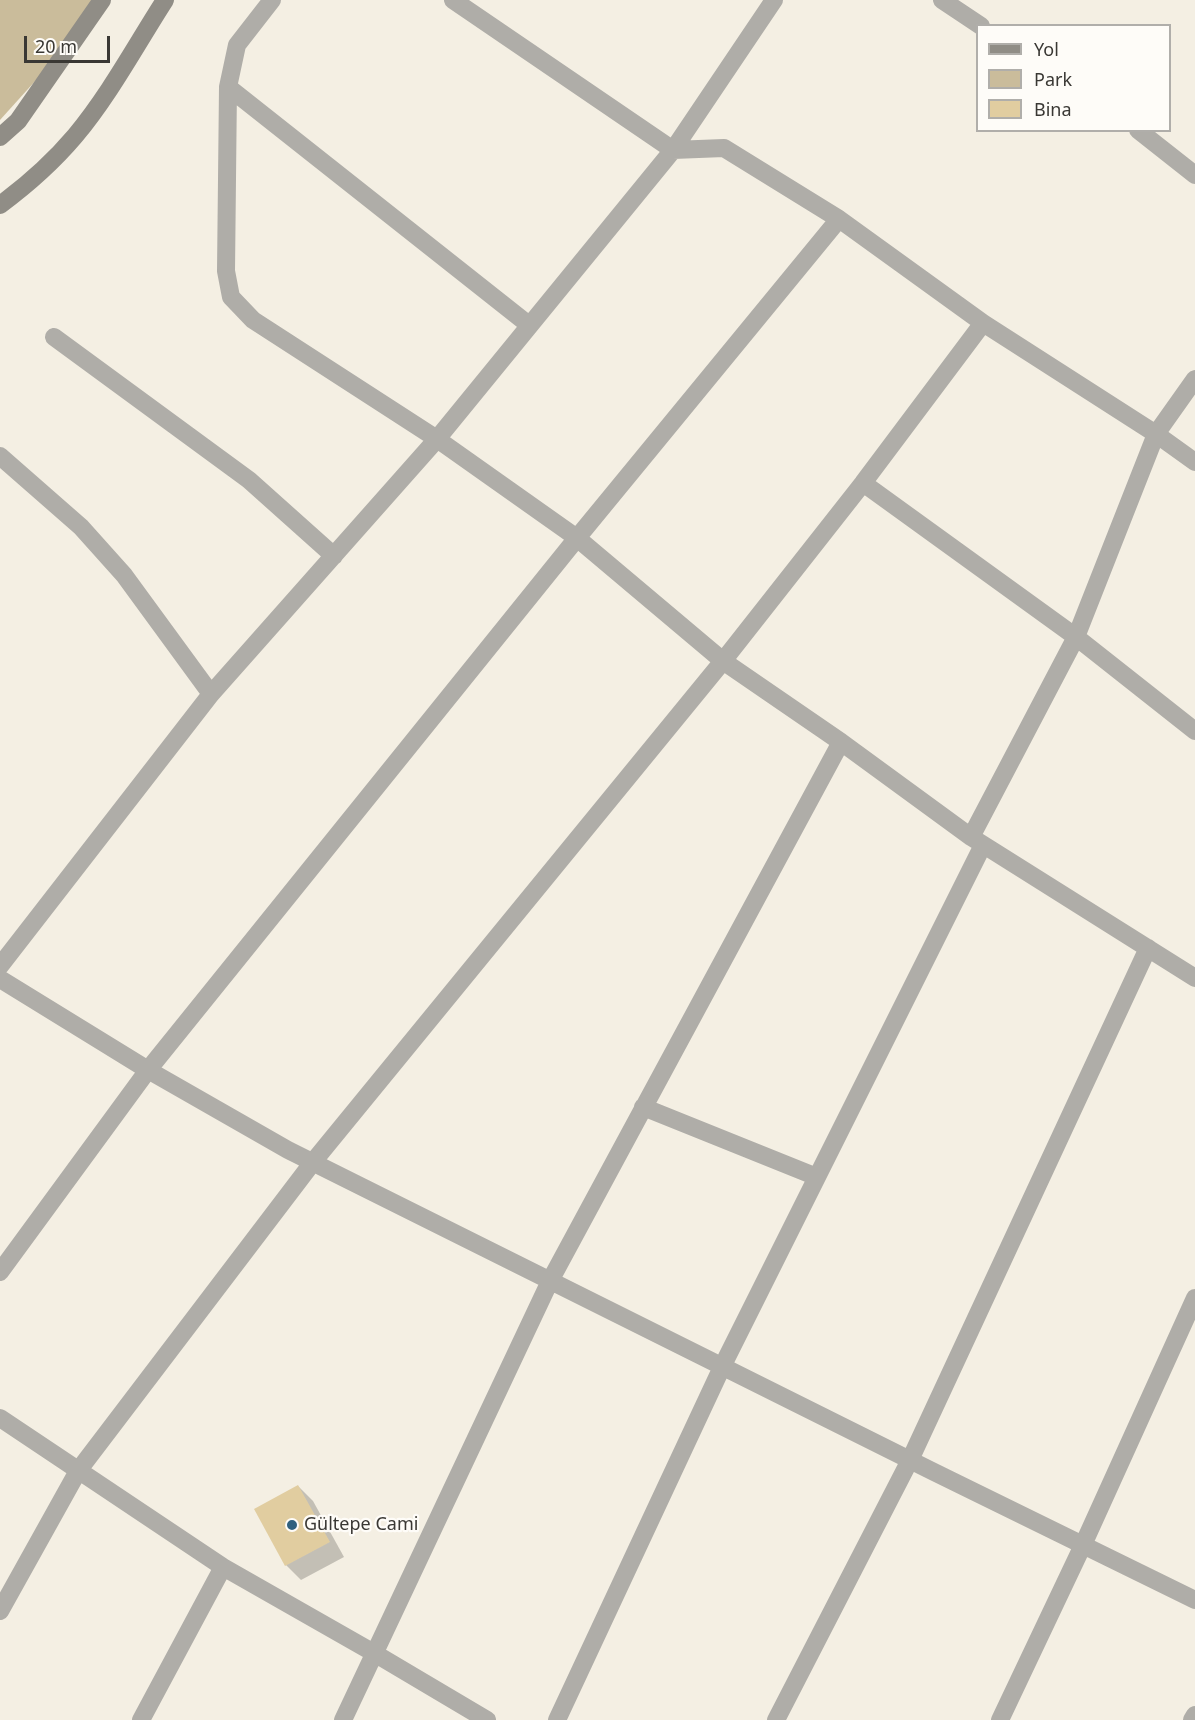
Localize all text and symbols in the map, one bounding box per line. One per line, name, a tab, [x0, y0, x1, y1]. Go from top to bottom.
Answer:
scale bar	[27, 24, 112, 62]
legend	[976, 24, 1171, 132]
text: 20 m	[35, 34, 77, 58]
text: Yol	[1034, 37, 1059, 61]
text: Park	[1034, 67, 1072, 91]
text: Bina	[1034, 97, 1072, 121]
place label: Gültepe Cami	[304, 1514, 418, 1536]
marker: Gültepe Cami	[285, 1518, 299, 1532]

